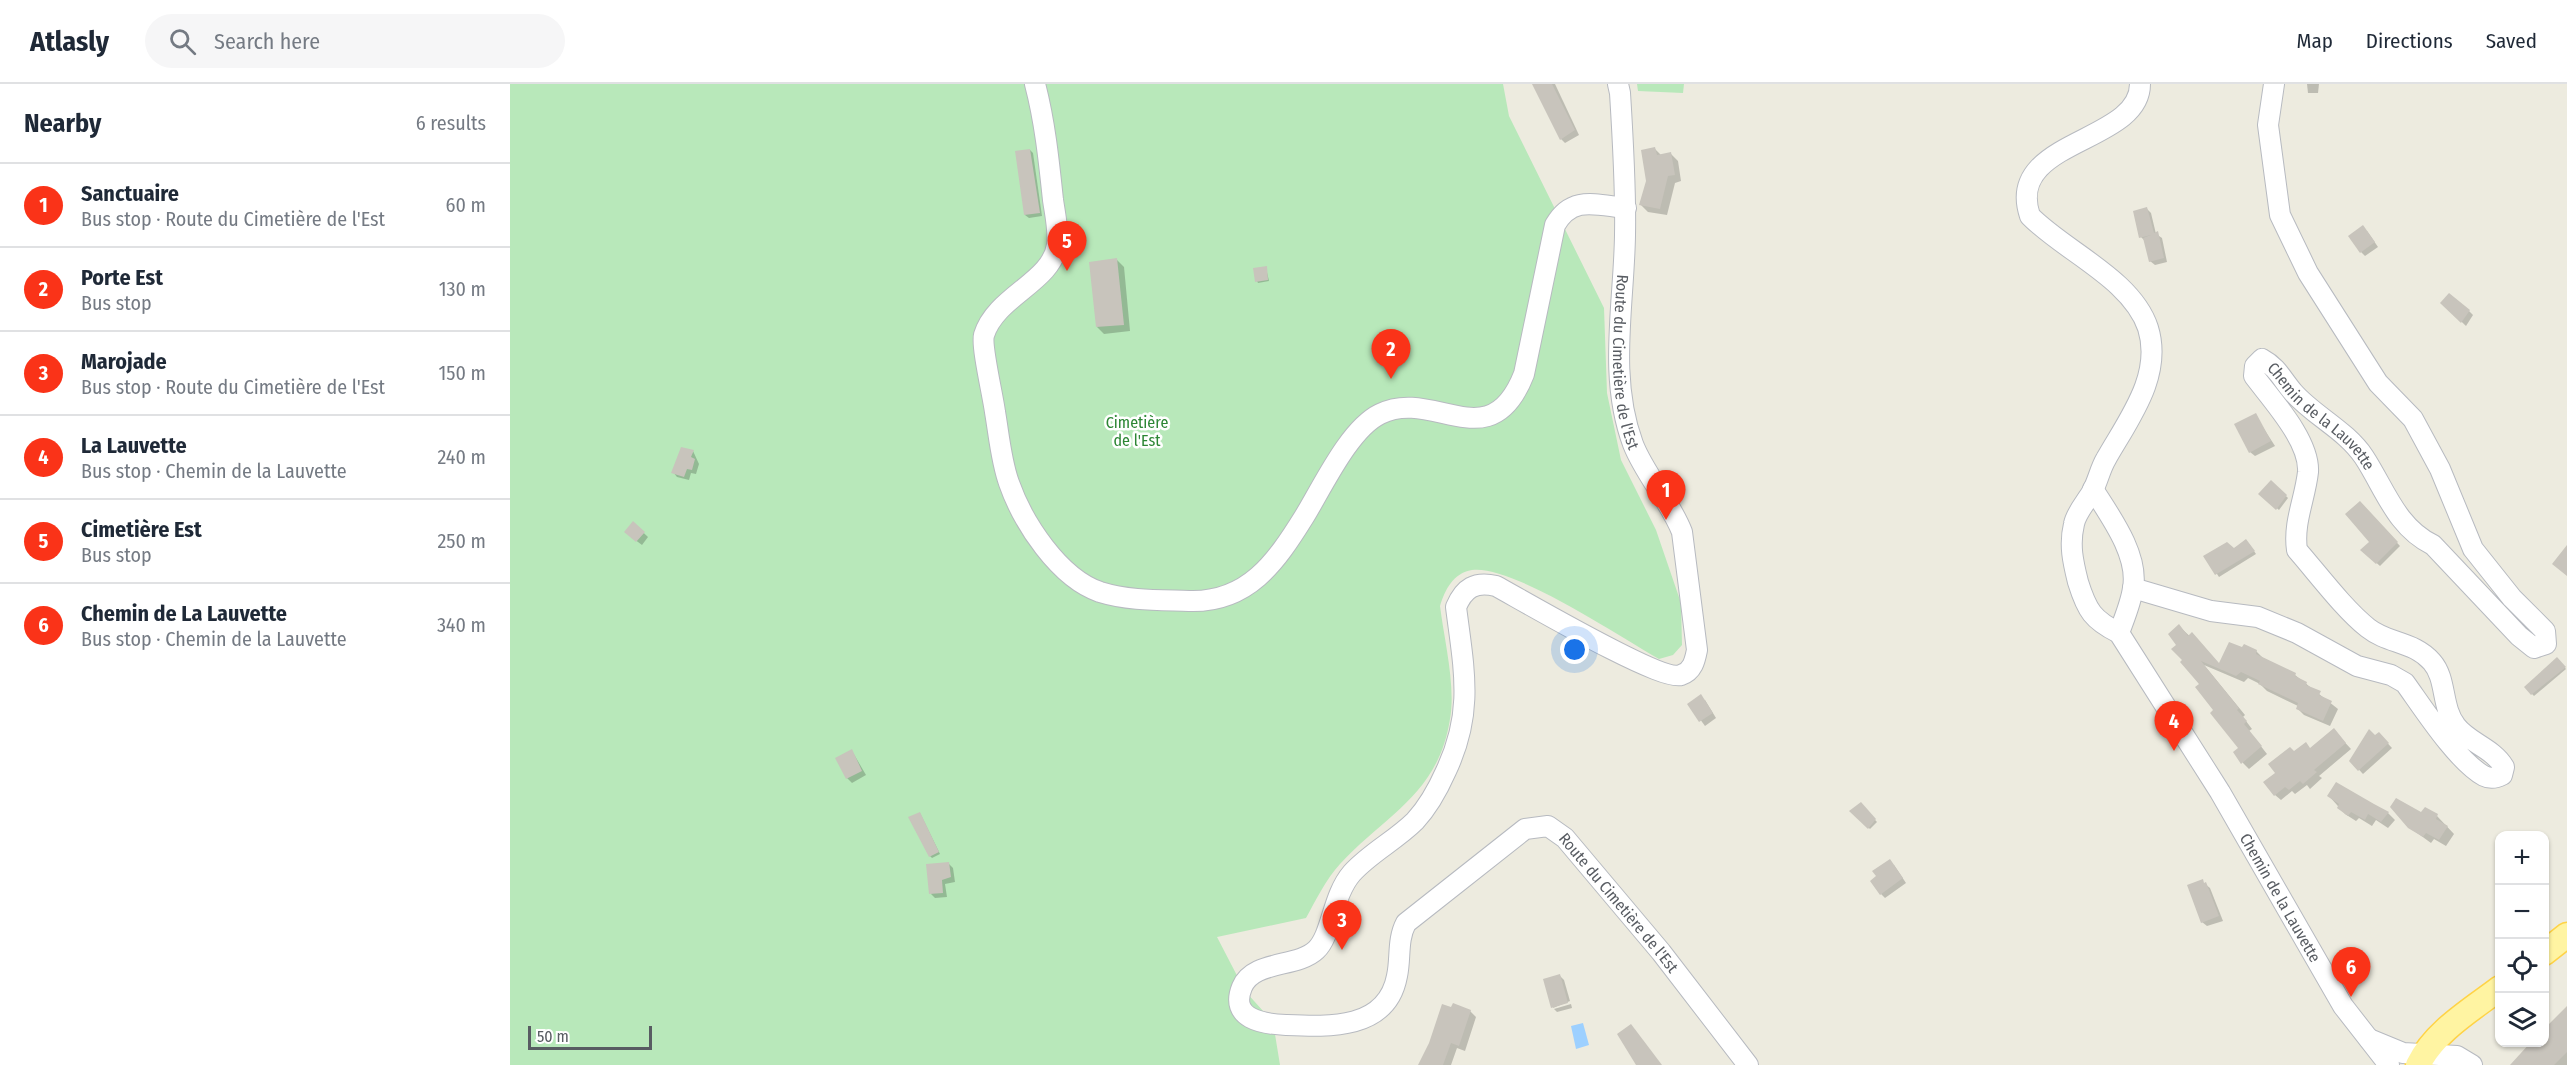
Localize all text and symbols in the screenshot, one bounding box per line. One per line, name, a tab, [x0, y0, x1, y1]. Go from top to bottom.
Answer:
search box	[145, 14, 565, 68]
text: Atlasly	[30, 25, 109, 58]
icon: search	[166, 25, 199, 58]
text: Search here	[214, 28, 320, 55]
text: Map	[2296, 28, 2333, 54]
text: Directions	[2366, 28, 2453, 54]
text: Saved	[2486, 28, 2537, 54]
text: Nearby	[24, 108, 101, 139]
text: 6 results	[416, 111, 486, 135]
text: Sanctuaire	[81, 180, 179, 207]
text: 1	[39, 193, 48, 217]
text: 60 m	[446, 193, 486, 217]
text: Bus stop · Route du Cimetière de l'Est	[81, 207, 385, 231]
pin: 5	[1048, 222, 1086, 271]
text: Porte Est	[81, 264, 163, 291]
street label: Route du Cimetière de l'Est	[1609, 274, 1643, 453]
text: 2	[39, 277, 48, 301]
text: 130 m	[439, 277, 486, 301]
text: Bus stop	[81, 291, 152, 315]
pin: 2	[1372, 330, 1410, 379]
text: Marojade	[81, 348, 167, 375]
street label: Chemin de la Lauvette	[2264, 358, 2379, 473]
text: 3	[39, 361, 48, 385]
text: 150 m	[439, 361, 486, 385]
text: Bus stop · Route du Cimetière de l'Est	[81, 375, 385, 399]
park label: Cimetière de l'Est	[1106, 413, 1168, 450]
text: La Lauvette	[81, 432, 187, 459]
text: 4	[38, 445, 49, 469]
text: 240 m	[437, 445, 486, 469]
text: Bus stop · Chemin de la Lauvette	[81, 459, 347, 483]
pin: 1	[1646, 470, 1686, 520]
text: Cimetière Est	[81, 516, 202, 543]
text: 5	[39, 529, 48, 553]
text: 250 m	[438, 529, 486, 553]
text: Bus stop	[81, 543, 152, 567]
text: Chemin de La Lauvette	[81, 600, 287, 627]
text: 6	[38, 613, 49, 637]
text: 340 m	[437, 613, 486, 637]
text: Bus stop · Chemin de la Lauvette	[81, 627, 347, 651]
your location	[1560, 635, 1589, 664]
pin: 4	[2154, 702, 2194, 751]
street label: Route du Cimetière de l'Est	[1555, 829, 1683, 977]
street label: Chemin de la Lauvette	[2236, 830, 2325, 966]
map controls	[2495, 831, 2549, 1047]
button: +	[2495, 831, 2549, 885]
button: −	[2495, 885, 2549, 939]
pin: 3	[1322, 900, 1362, 950]
button: locate	[2495, 939, 2549, 993]
pin: 6	[2332, 948, 2370, 997]
button: layers	[2495, 993, 2549, 1047]
scale bar	[528, 1023, 652, 1050]
text: 50 m	[537, 1027, 569, 1046]

